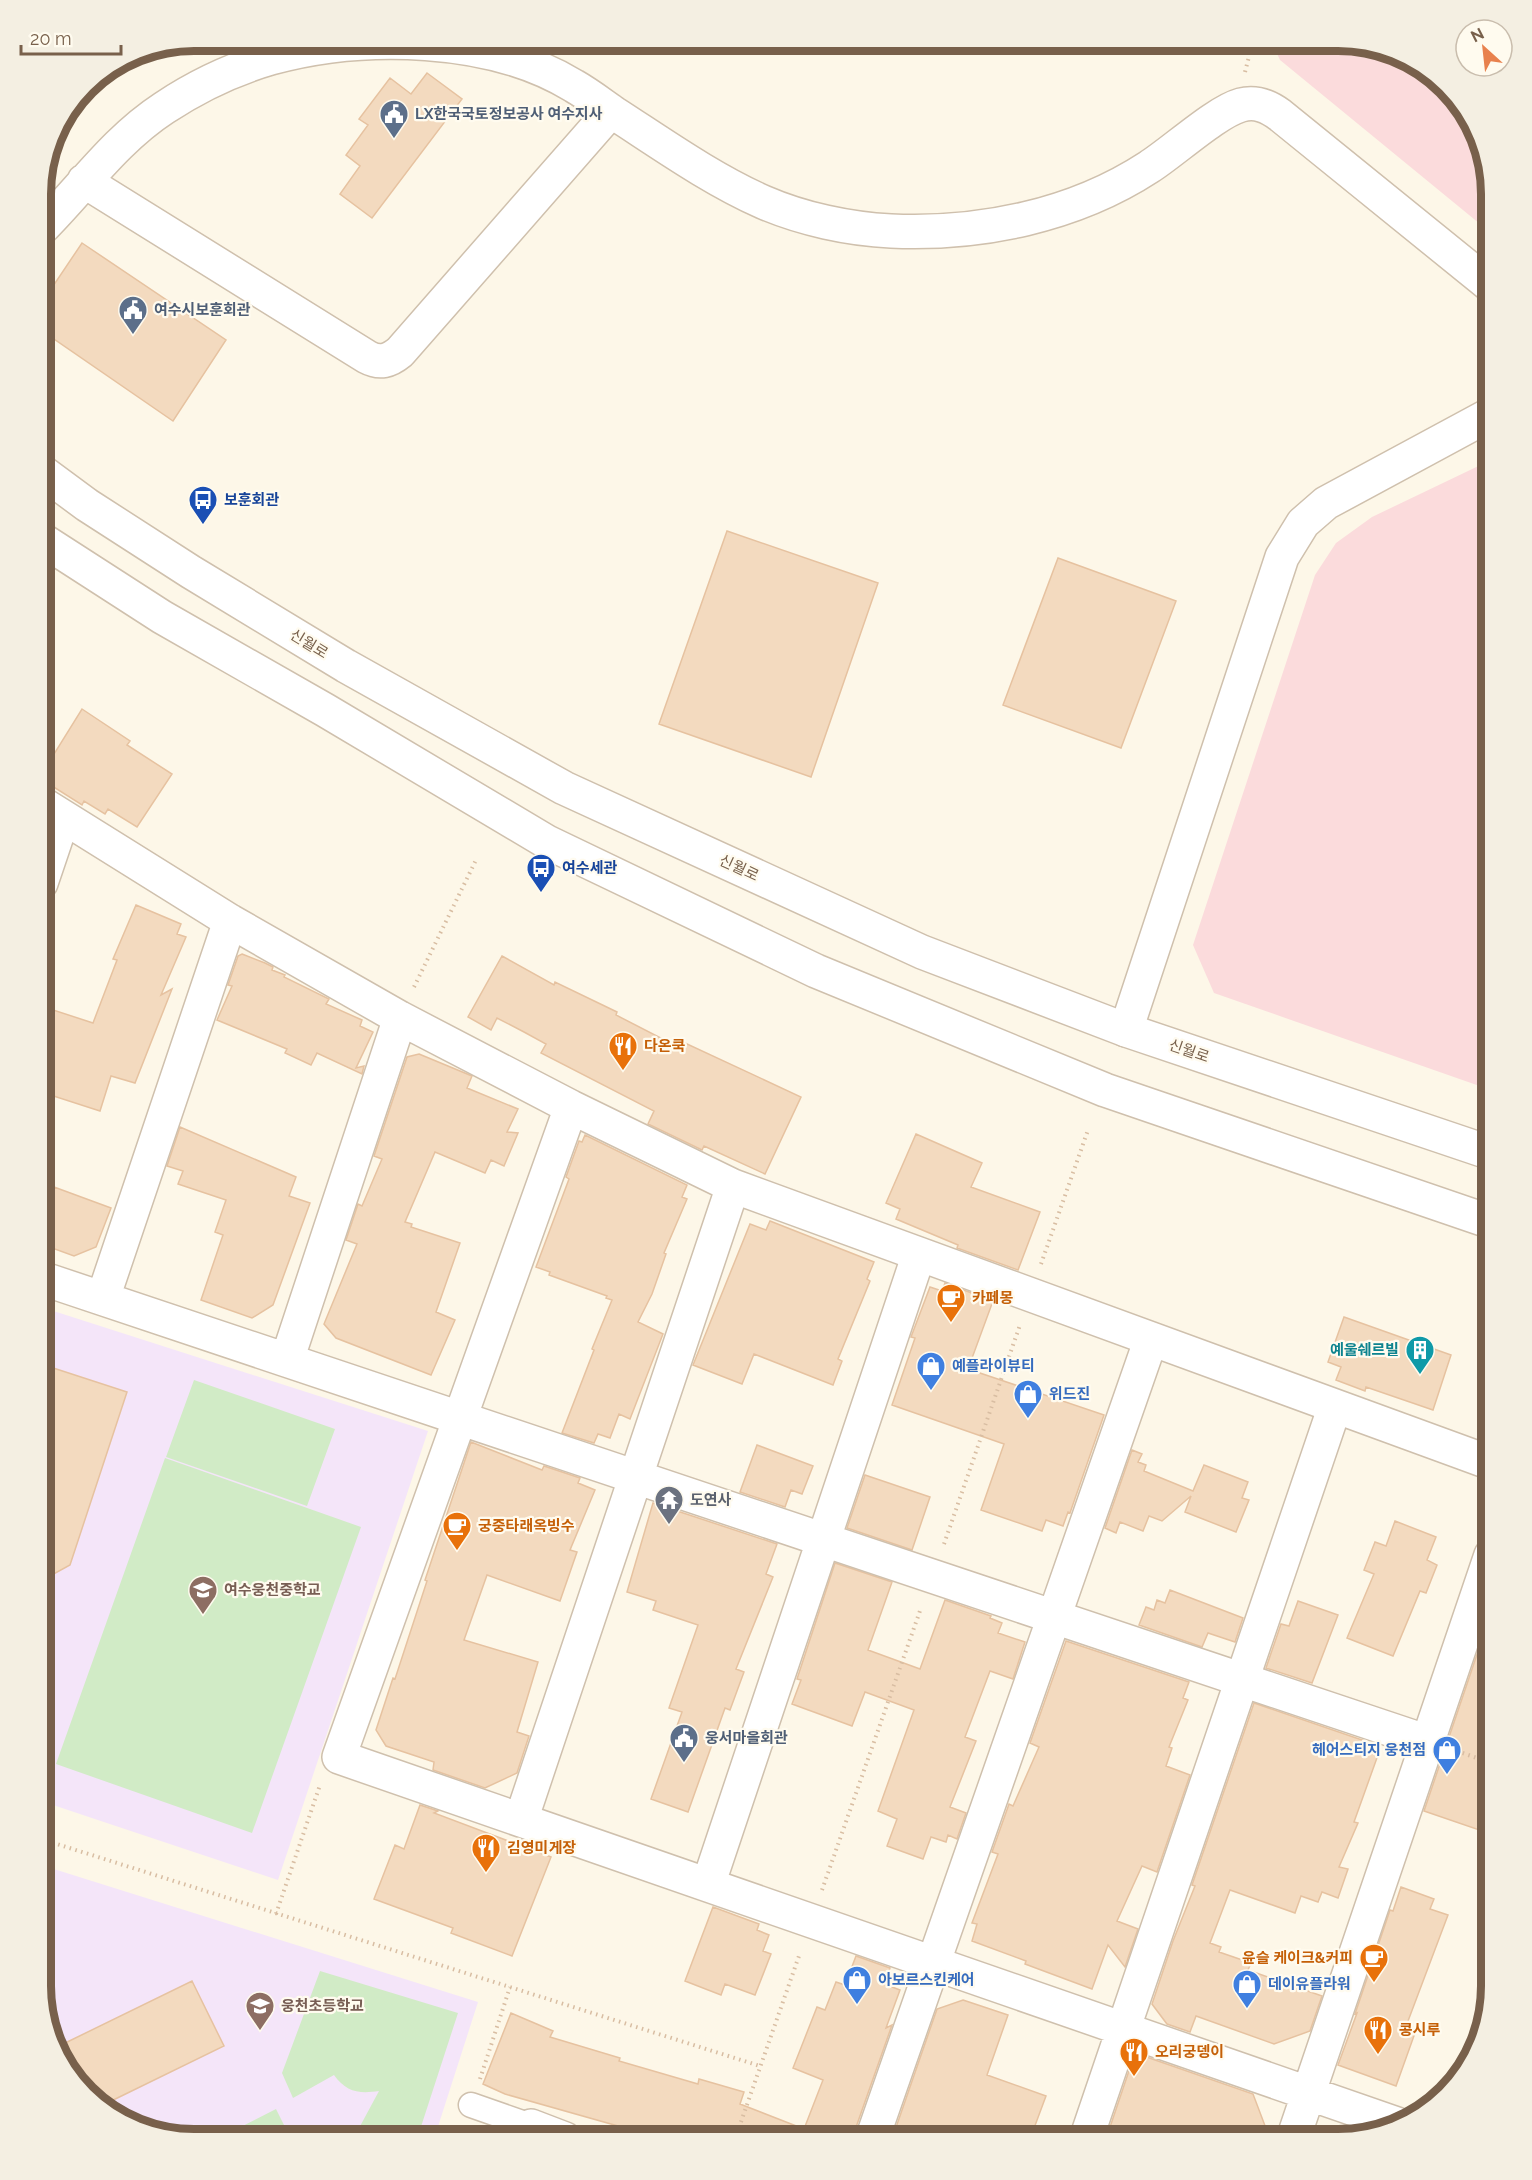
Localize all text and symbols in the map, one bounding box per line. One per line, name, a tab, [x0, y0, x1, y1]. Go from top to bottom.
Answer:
scale bar	[21, 18, 122, 56]
north arrow	[1454, 18, 1514, 78]
text: N	[1468, 24, 1487, 46]
text: 20 m	[30, 28, 72, 49]
public building icon: LX한국국토정보공사 여수지사	[378, 98, 410, 140]
place label: LX한국국토정보공사 여수지사	[415, 105, 603, 123]
public building icon: 여수시보훈회관	[117, 294, 149, 336]
place label: 여수시보훈회관	[154, 301, 251, 319]
bus stop icon: 보훈회관	[187, 484, 219, 526]
place label: 보훈회관	[224, 491, 279, 509]
street label: 신월로	[287, 626, 331, 662]
street label: 신월로	[716, 851, 762, 885]
bus stop icon: 여수세관	[525, 852, 557, 894]
place label: 여수세관	[562, 859, 617, 877]
restaurant icon: 다온쿡	[607, 1030, 639, 1072]
street label: 신월로	[1166, 1036, 1212, 1066]
place label: 다온쿡	[644, 1037, 686, 1055]
cafe icon: 카페몽	[935, 1282, 967, 1324]
place label: 카페몽	[972, 1289, 1014, 1307]
building icon: 예울쉐르빌	[1404, 1334, 1436, 1376]
place label: 예울쉐르빌	[1330, 1341, 1399, 1359]
shop icon: 예플라이뷰티	[915, 1350, 947, 1392]
place label: 예플라이뷰티	[952, 1357, 1035, 1375]
shop icon: 위드진	[1012, 1378, 1044, 1420]
place label: 위드진	[1049, 1385, 1090, 1403]
temple icon: 도연사	[653, 1484, 685, 1526]
place label: 도연사	[690, 1491, 732, 1509]
cafe icon: 궁중타래옥빙수	[441, 1510, 473, 1552]
place label: 궁중타래옥빙수	[478, 1517, 575, 1535]
school or university icon: 여수웅천중학교	[187, 1574, 219, 1616]
place label: 여수웅천중학교	[224, 1581, 321, 1599]
public building icon: 웅서마을회관	[668, 1722, 700, 1764]
place label: 웅서마을회관	[705, 1729, 788, 1747]
shop icon: 헤어스티지 웅천점	[1431, 1734, 1463, 1776]
place label: 헤어스티지 웅천점	[1312, 1741, 1426, 1759]
restaurant icon: 김영미게장	[470, 1832, 502, 1874]
place label: 김영미게장	[507, 1839, 576, 1857]
cafe icon: 윤슬 케이크&커피	[1358, 1942, 1390, 1984]
place label: 윤슬 케이크&커피	[1242, 1949, 1353, 1967]
shop icon: 아보르스킨케어	[841, 1964, 873, 2006]
shop icon: 데이유플라워	[1231, 1968, 1263, 2010]
place label: 아보르스킨케어	[878, 1971, 975, 1989]
place label: 데이유플라워	[1268, 1975, 1351, 1993]
school or university icon: 웅천초등학교	[244, 1990, 276, 2032]
place label: 웅천초등학교	[281, 1997, 364, 2015]
restaurant icon: 콩시루	[1362, 2014, 1394, 2056]
place label: 콩시루	[1399, 2021, 1441, 2039]
restaurant icon: 오리궁뎅이	[1118, 2036, 1150, 2078]
place label: 오리궁뎅이	[1155, 2043, 1224, 2061]

